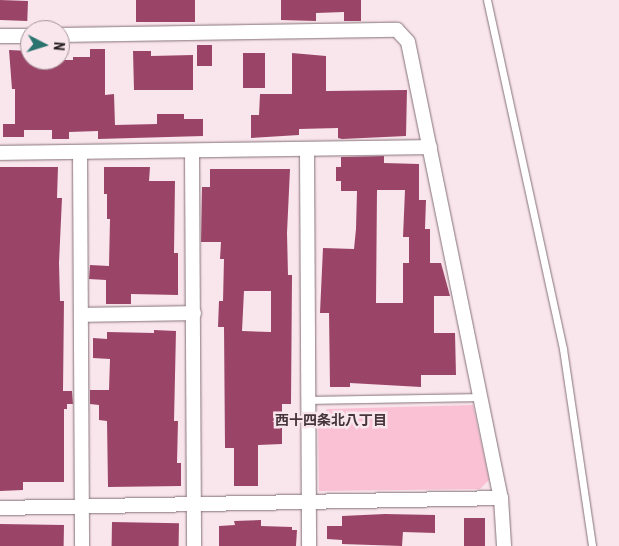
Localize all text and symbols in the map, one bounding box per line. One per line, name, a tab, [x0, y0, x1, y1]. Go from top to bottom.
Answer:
north arrow	[20, 20, 70, 70]
text: N	[51, 41, 67, 51]
district label: 西十四条北八丁目	[275, 412, 387, 428]

